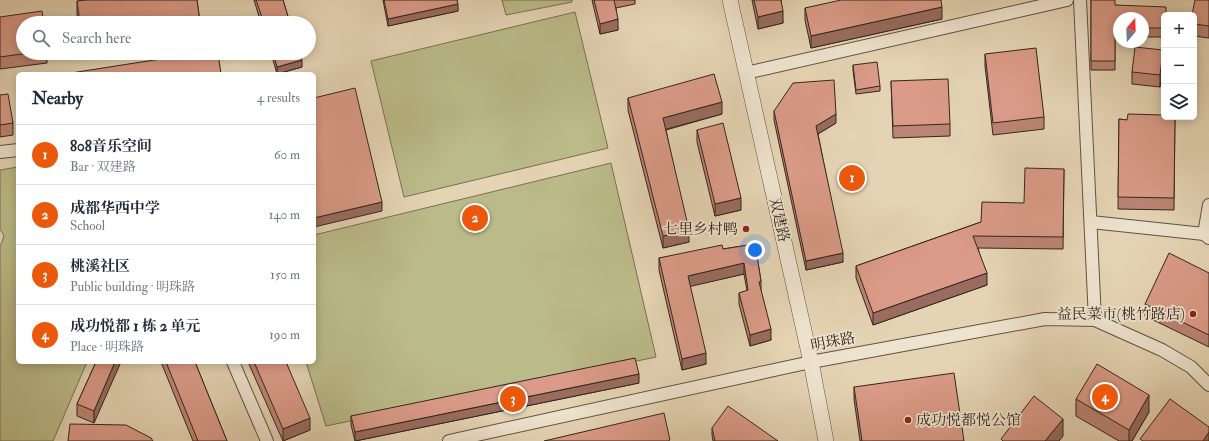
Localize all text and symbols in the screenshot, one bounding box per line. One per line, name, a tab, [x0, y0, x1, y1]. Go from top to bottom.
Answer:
north arrow	[1113, 12, 1149, 48]
map controls	[1161, 12, 1197, 120]
button: +	[1161, 12, 1197, 48]
search box	[16, 16, 316, 60]
icon: search	[30, 27, 52, 49]
text: Search here	[62, 29, 131, 48]
button: −	[1161, 48, 1197, 84]
button: layers	[1161, 84, 1197, 120]
text: Nearby	[32, 88, 83, 109]
text: 4 results	[257, 90, 300, 106]
text: 808音乐空间	[70, 137, 152, 156]
text: 1	[43, 147, 47, 163]
text: 60 m	[274, 147, 300, 163]
text: Bar · 双建路	[70, 159, 136, 175]
pin: 1	[839, 163, 865, 193]
street label: 双建路	[765, 196, 793, 244]
text: 成都华西中学	[70, 199, 160, 218]
pin: 2	[462, 203, 488, 233]
text: 2	[42, 207, 48, 223]
text: 140 m	[269, 207, 300, 223]
text: School	[70, 218, 105, 234]
place label: 七里乡村鸭	[663, 220, 738, 239]
marker: 七里乡村鸭	[741, 224, 751, 234]
your location	[745, 240, 765, 260]
text: 桃溪社区	[70, 257, 130, 276]
text: 3	[43, 267, 48, 283]
text: 150 m	[270, 267, 300, 283]
text: Public building · 明珠路	[70, 279, 195, 295]
place label: 益民菜市(桃竹路店)	[1057, 305, 1185, 324]
marker: 益民菜市(桃竹路店)	[1188, 309, 1198, 319]
text: 成功悦都 1 栋 2 单元	[70, 317, 201, 336]
text: 4	[41, 327, 49, 343]
text: 190 m	[269, 327, 300, 343]
street label: 明珠路	[809, 328, 857, 356]
text: Place · 明珠路	[70, 339, 144, 355]
pin: 4	[1092, 382, 1118, 412]
pin: 3	[500, 384, 526, 414]
place label: 成功悦都悦公馆	[916, 411, 1021, 430]
marker: 成功悦都悦公馆	[903, 415, 913, 425]

